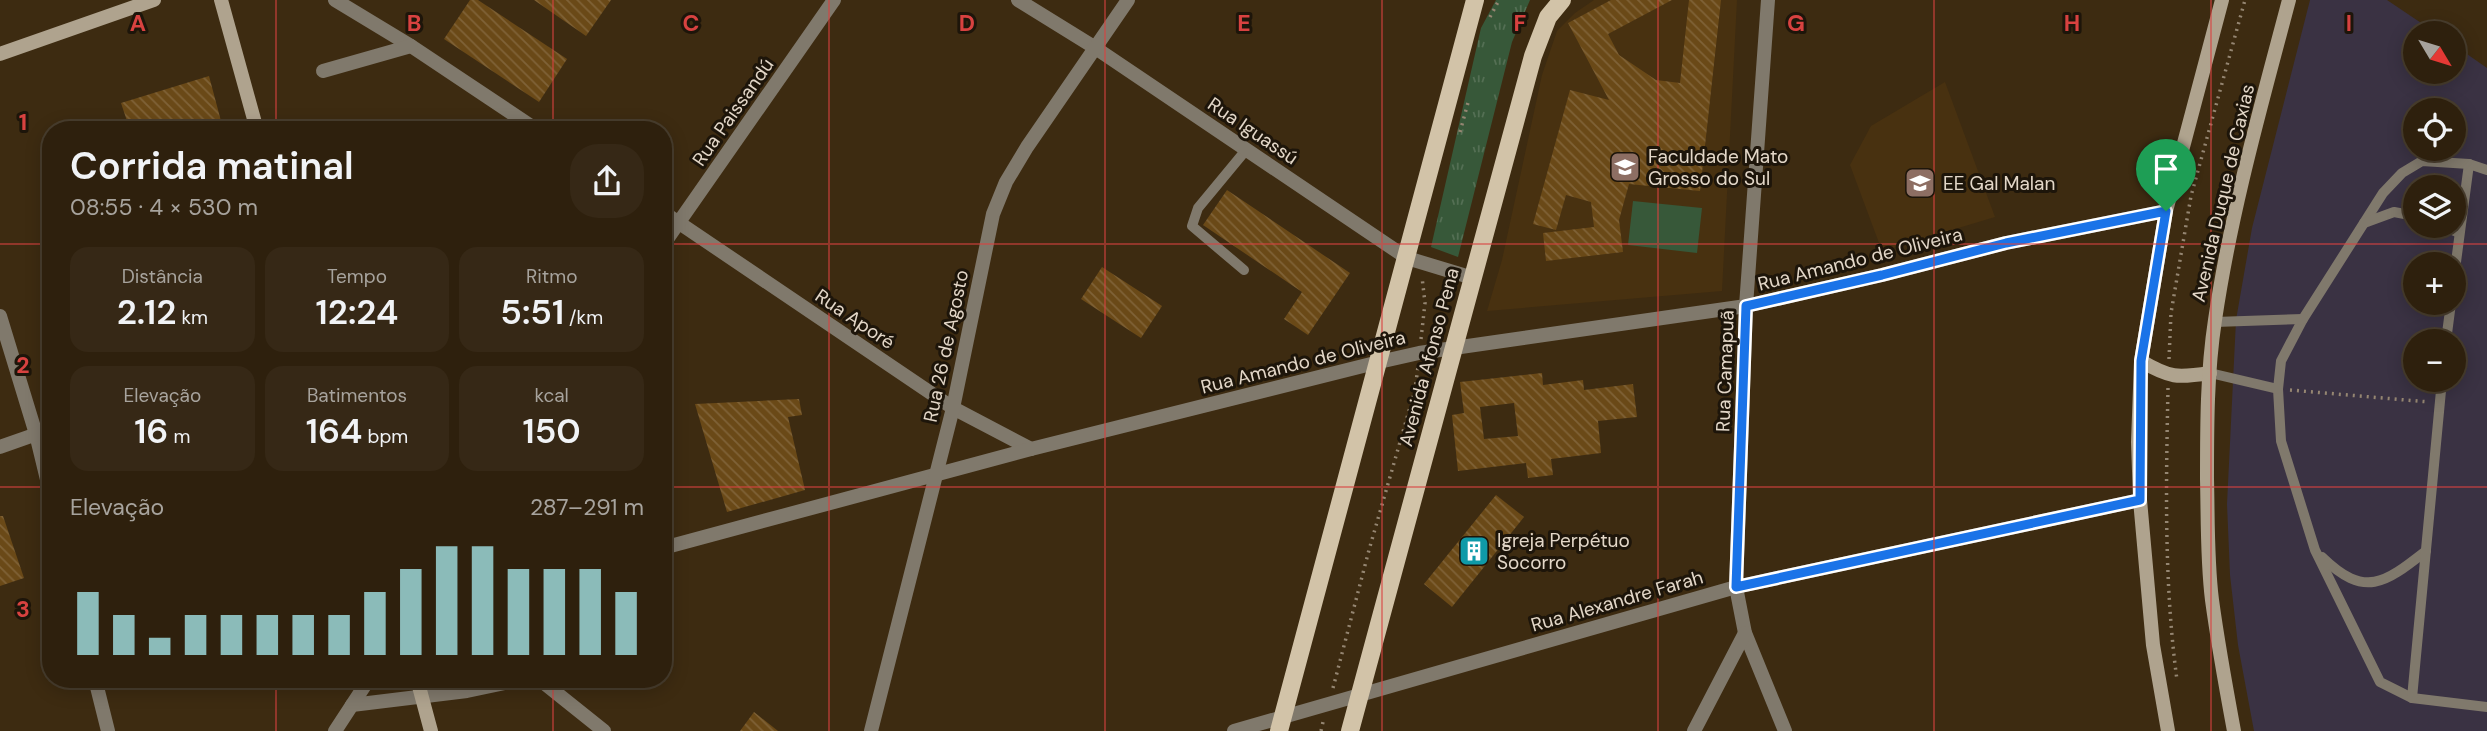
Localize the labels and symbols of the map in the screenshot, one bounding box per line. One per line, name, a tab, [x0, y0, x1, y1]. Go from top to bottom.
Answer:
text: A	[130, 8, 146, 38]
text: B	[407, 8, 421, 38]
text: C	[683, 8, 699, 38]
text: D	[959, 8, 975, 38]
text: E	[1237, 8, 1251, 38]
text: F	[1514, 8, 1527, 38]
text: G	[1787, 8, 1805, 38]
text: H	[2064, 8, 2080, 38]
text: I	[2346, 8, 2352, 38]
north arrow	[2403, 21, 2466, 84]
street label: Rua Paissandú	[687, 53, 779, 171]
street label: Avenida Duque de Caxias	[2186, 82, 2260, 304]
street label: Rua Iguassú	[1203, 92, 1303, 170]
text: 1	[19, 107, 27, 137]
pin	[2136, 139, 2196, 211]
place label: Faculdade Mato Grosso do Sul	[1648, 144, 1788, 191]
school or university icon: Faculdade Mato Grosso do Sul	[1608, 150, 1642, 184]
school or university icon: EE Gal Malan	[1903, 166, 1937, 200]
place label: EE Gal Malan	[1943, 171, 2055, 196]
street label: Rua Amando de Oliveira	[1755, 221, 1965, 297]
street label: Avenida Afonso Pena	[1393, 265, 1465, 449]
street label: Rua 26 de Agosto	[918, 268, 974, 424]
street label: Rua Aporé	[810, 283, 900, 355]
street label: Rua Camapuã	[1710, 310, 1740, 432]
street label: Rua Amando de Oliveira	[1198, 324, 1408, 400]
text: 2	[16, 350, 30, 380]
place label: Igreja Perpétuo Socorro	[1497, 528, 1630, 575]
building icon: Igreja Perpétuo Socorro	[1457, 534, 1491, 568]
street label: Rua Alexandre Farah	[1528, 564, 1706, 638]
text: 3	[16, 594, 30, 624]

